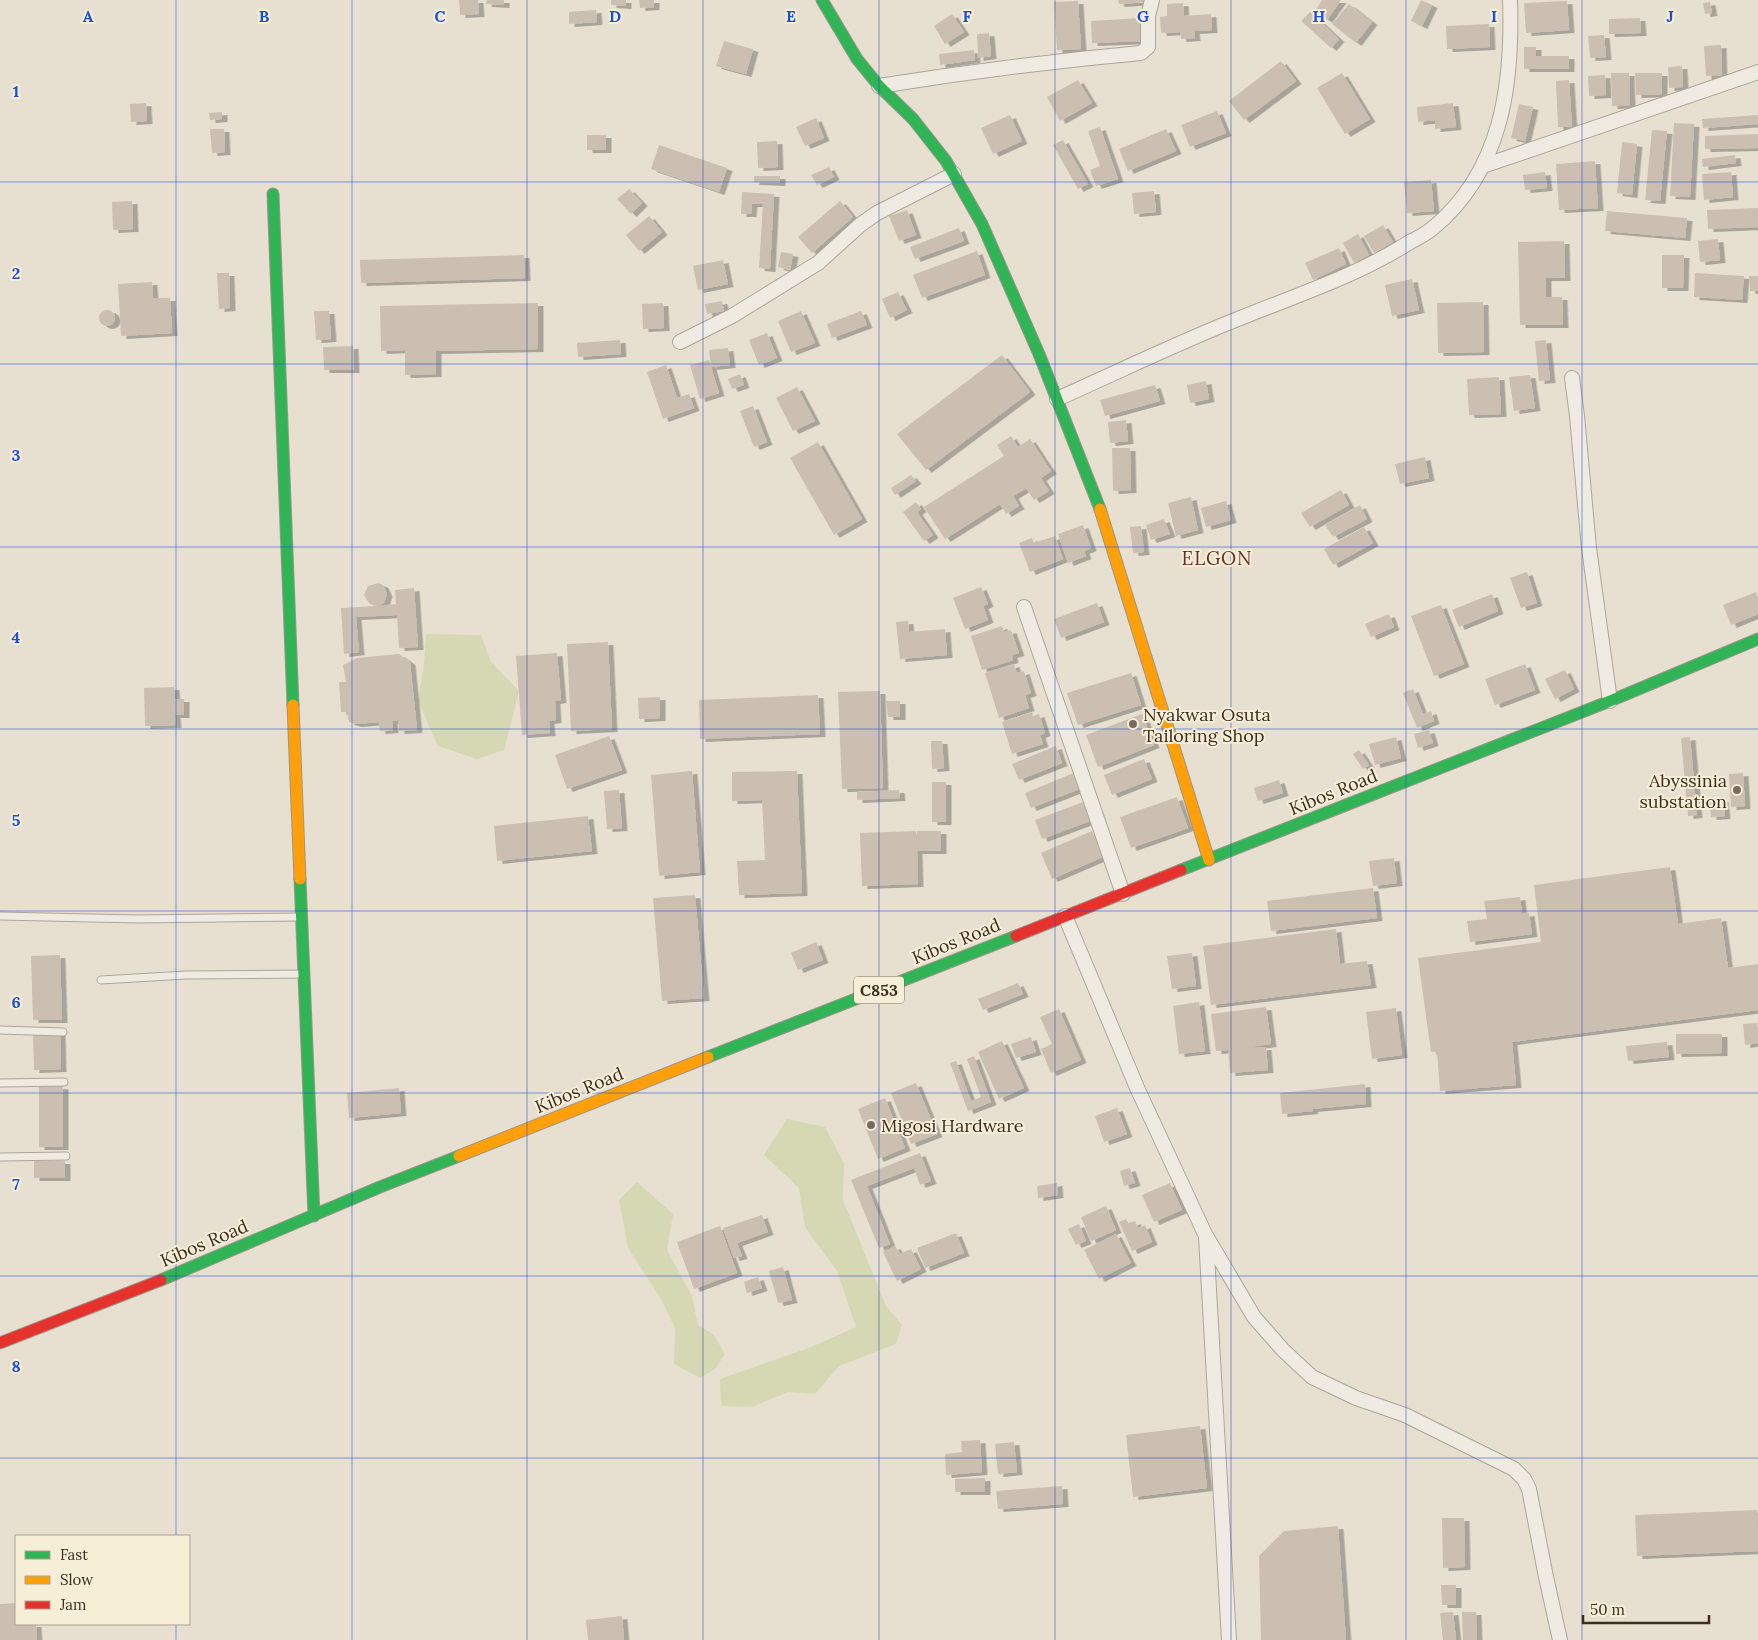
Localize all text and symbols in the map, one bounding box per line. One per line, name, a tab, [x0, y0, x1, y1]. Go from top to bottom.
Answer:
text: A	[83, 6, 94, 26]
text: B	[259, 6, 270, 26]
text: C	[434, 6, 446, 26]
text: D	[609, 6, 621, 26]
text: E	[786, 6, 796, 26]
text: F	[962, 6, 972, 26]
text: G	[1137, 6, 1149, 26]
text: H	[1313, 6, 1326, 26]
text: I	[1491, 6, 1497, 26]
text: J	[1666, 6, 1674, 26]
text: 1	[13, 81, 19, 101]
text: 2	[12, 263, 20, 283]
text: 3	[12, 445, 21, 465]
district label: ELGON	[1181, 546, 1253, 570]
text: 4	[12, 627, 21, 647]
place label: Nyakwar Osuta Tailoring Shop	[1143, 703, 1271, 747]
marker: Nyakwar Osuta Tailoring Shop	[1127, 718, 1139, 730]
street label: Kibos Road	[1285, 764, 1381, 820]
place label: Abyssinia substation	[1640, 769, 1727, 813]
marker: Abyssinia substation	[1731, 784, 1743, 796]
text: 5	[12, 810, 21, 830]
street label: Kibos Road	[908, 913, 1004, 969]
road number: C853	[854, 976, 904, 1004]
text: 6	[11, 992, 21, 1012]
street label: Kibos Road	[531, 1062, 627, 1118]
place label: Migosi Hardware	[881, 1114, 1024, 1137]
marker: Migosi Hardware	[865, 1119, 877, 1131]
text: 7	[12, 1174, 20, 1194]
street label: Kibos Road	[157, 1214, 252, 1272]
text: 8	[11, 1356, 21, 1376]
legend	[15, 1535, 190, 1625]
text: Fast	[60, 1545, 88, 1564]
text: Slow	[60, 1570, 93, 1589]
scale bar	[1583, 1592, 1709, 1624]
text: Jam	[59, 1595, 87, 1614]
text: 50 m	[1590, 1600, 1625, 1619]

